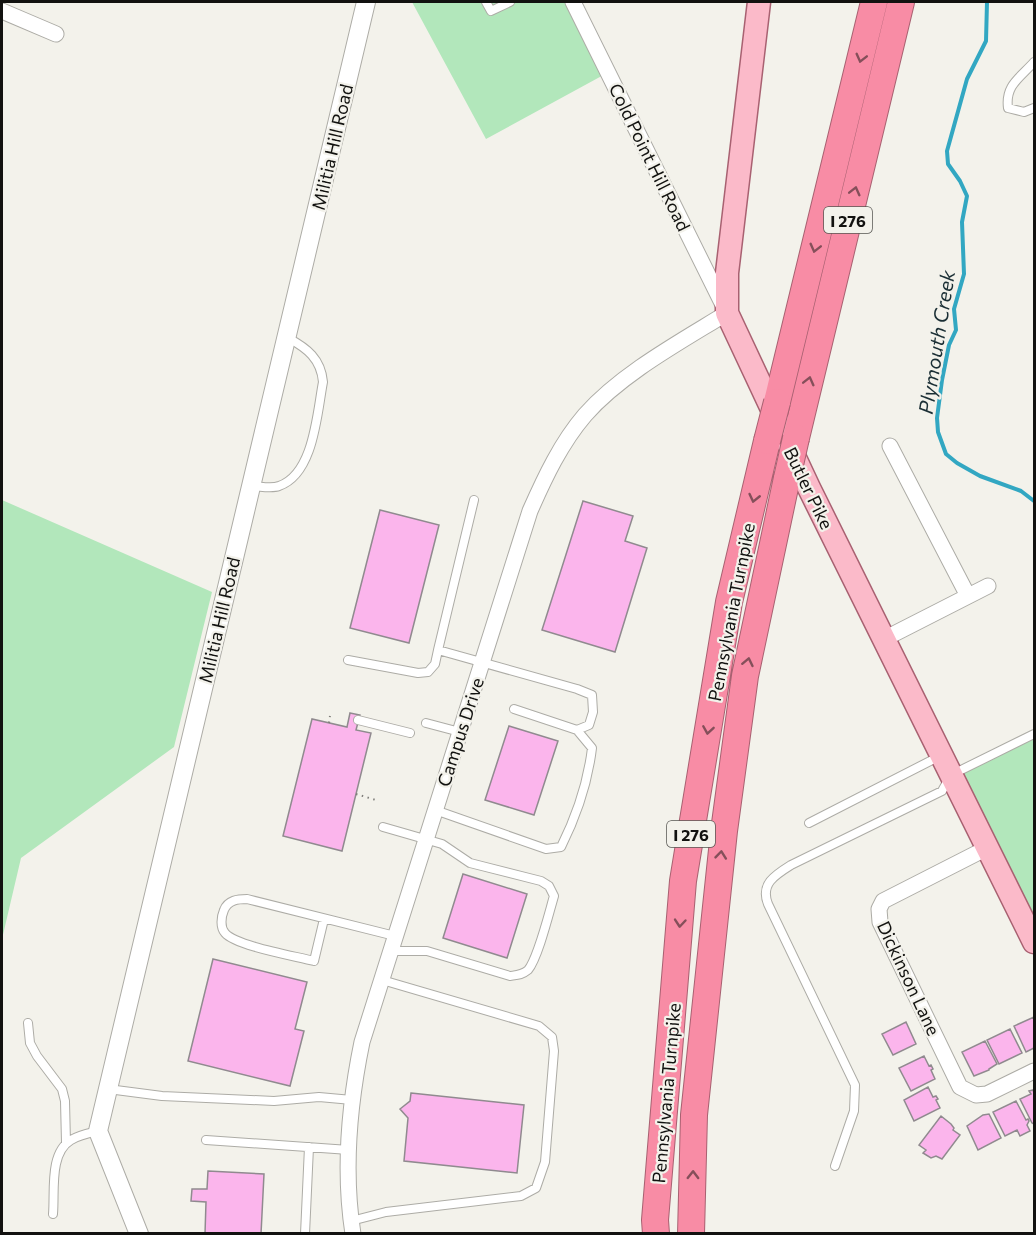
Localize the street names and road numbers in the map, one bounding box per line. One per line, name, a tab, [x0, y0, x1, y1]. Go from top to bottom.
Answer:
street label: Cold Point Hill Road	[605, 79, 695, 235]
street label: Militia Hill Road	[307, 82, 357, 212]
road number: I 276	[824, 207, 872, 233]
street label: Butler Pike	[780, 443, 838, 533]
street label: Pennsylvania Turnpike	[703, 521, 759, 703]
street label: Militia Hill Road	[194, 555, 244, 685]
street label: Campus Drive	[432, 675, 488, 789]
road number: I 276	[667, 821, 715, 847]
street label: Dickinson Lane	[873, 917, 945, 1039]
street label: Pennsylvania Turnpike	[647, 1002, 685, 1184]

